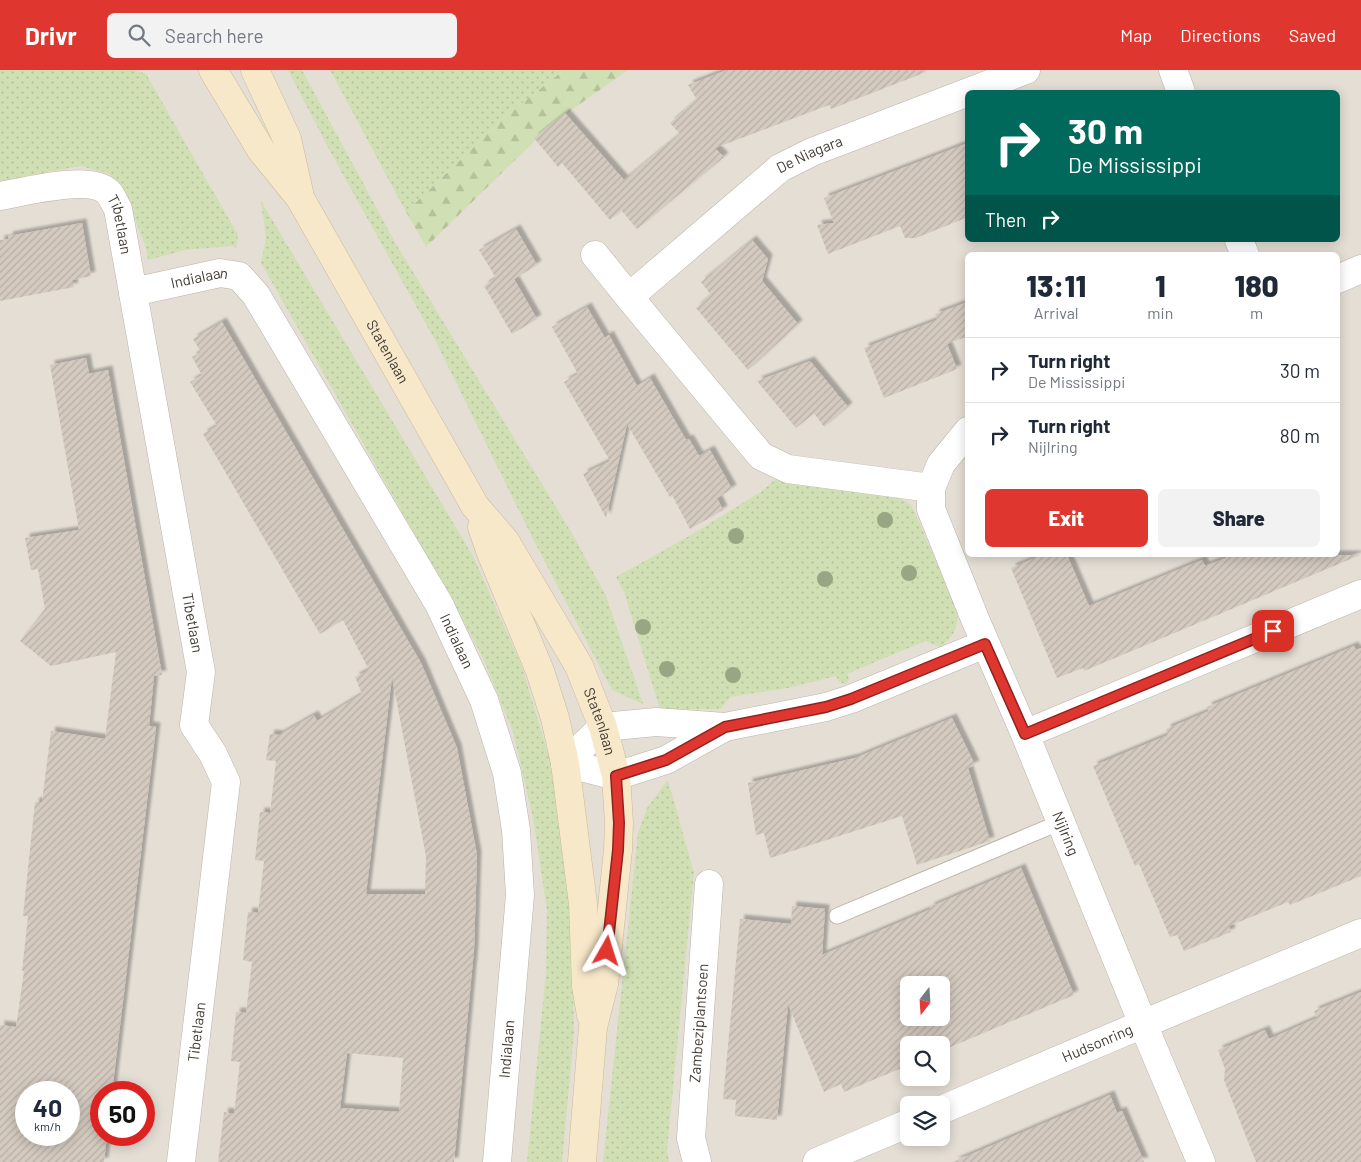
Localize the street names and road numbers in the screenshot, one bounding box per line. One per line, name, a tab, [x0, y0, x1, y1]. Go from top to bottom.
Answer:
street label: De Niagara	[773, 131, 845, 176]
street label: Tibetlaan	[104, 191, 136, 255]
street label: Indialaan	[169, 263, 230, 292]
street label: Statenlaan	[363, 316, 413, 386]
street label: Tibetlaan	[179, 591, 207, 654]
street label: Indialaan	[437, 610, 478, 671]
street label: Statenlaan	[580, 685, 620, 757]
street label: Nijlring	[1049, 808, 1084, 858]
street label: Zambeziplantsoen	[685, 963, 711, 1083]
street label: Tibetlaan	[183, 1001, 209, 1063]
street label: Indialaan	[494, 1019, 518, 1079]
street label: Hudsonring	[1059, 1020, 1135, 1065]

